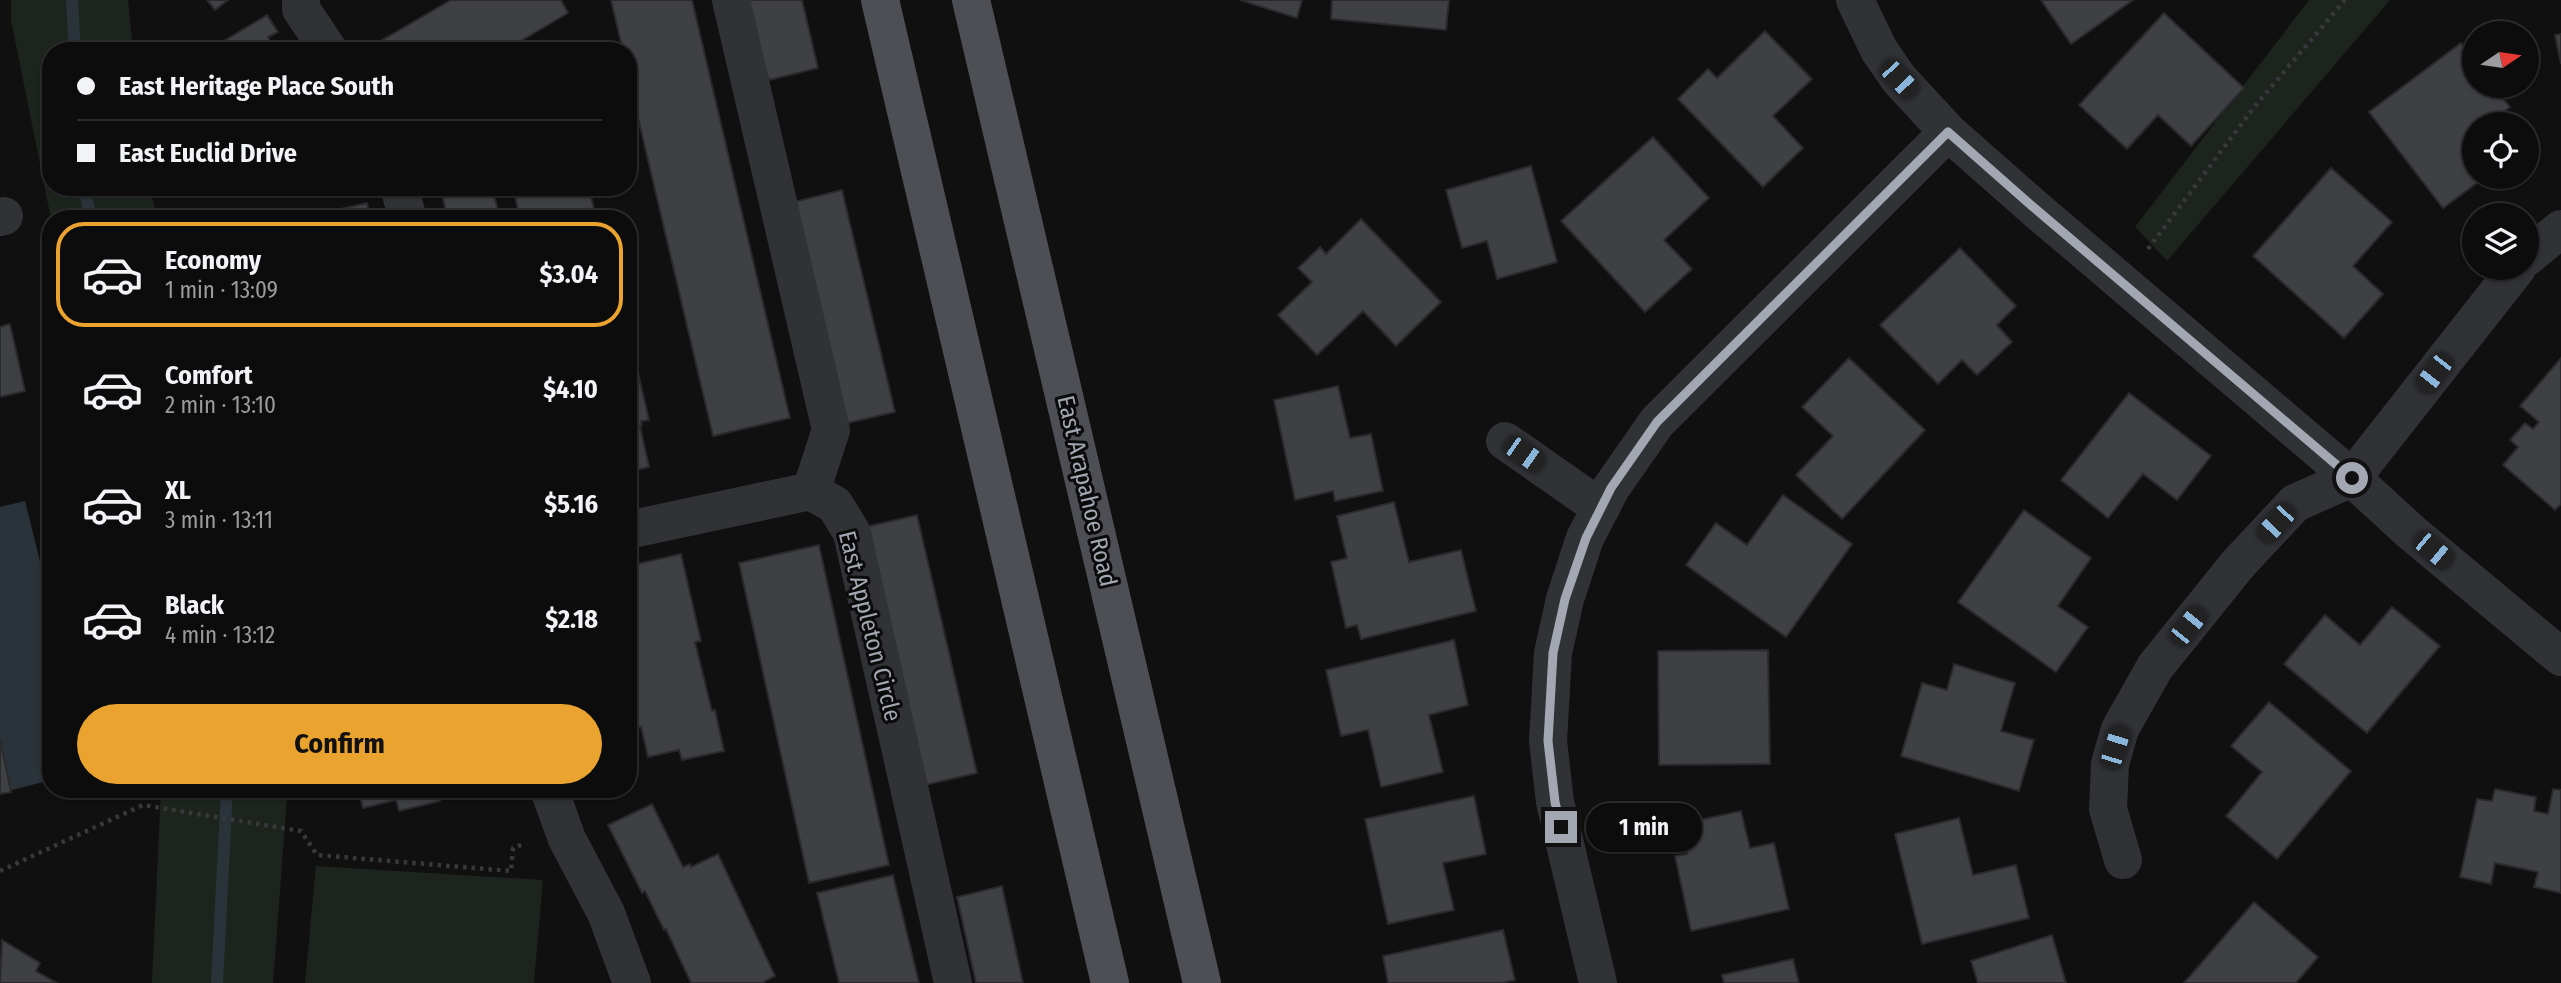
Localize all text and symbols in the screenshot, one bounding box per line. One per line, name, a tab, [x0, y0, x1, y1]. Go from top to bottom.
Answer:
north arrow	[2462, 21, 2539, 98]
map controls	[2462, 21, 2539, 280]
car	[1877, 56, 1922, 102]
text: East Heritage Place South	[119, 71, 394, 102]
button: locate	[2462, 112, 2539, 189]
text: East Euclid Drive	[119, 138, 297, 169]
button: layers	[2462, 203, 2539, 280]
icon: car	[81, 243, 144, 306]
text: Economy	[165, 245, 261, 276]
text: $3.04	[540, 259, 598, 290]
text: 1 min · 13:09	[165, 276, 278, 304]
car	[2413, 350, 2456, 396]
icon: car	[81, 358, 144, 421]
text: Comfort	[165, 360, 253, 391]
text: $4.10	[543, 374, 598, 405]
text: 2 min · 13:10	[165, 391, 276, 419]
street label: East Arapahoe Road	[1051, 393, 1123, 589]
car	[1501, 433, 1548, 475]
route start	[2336, 462, 2368, 494]
icon: car	[81, 473, 144, 536]
text: XL	[165, 475, 191, 506]
text: $5.16	[544, 489, 598, 520]
car	[2254, 500, 2299, 546]
text: 3 min · 13:11	[165, 506, 273, 534]
street label: East Appleton Circle	[833, 528, 907, 724]
car	[2411, 528, 2456, 572]
icon: car	[81, 588, 144, 651]
text: Black	[165, 590, 224, 621]
car	[2167, 603, 2210, 649]
text: $2.18	[545, 604, 598, 635]
text: 4 min · 13:12	[165, 621, 275, 649]
button: Confirm	[77, 704, 602, 784]
car	[2099, 724, 2132, 770]
callout: 1 min	[1586, 802, 1701, 852]
route end	[1545, 811, 1577, 843]
text: 1 min	[1619, 813, 1669, 841]

